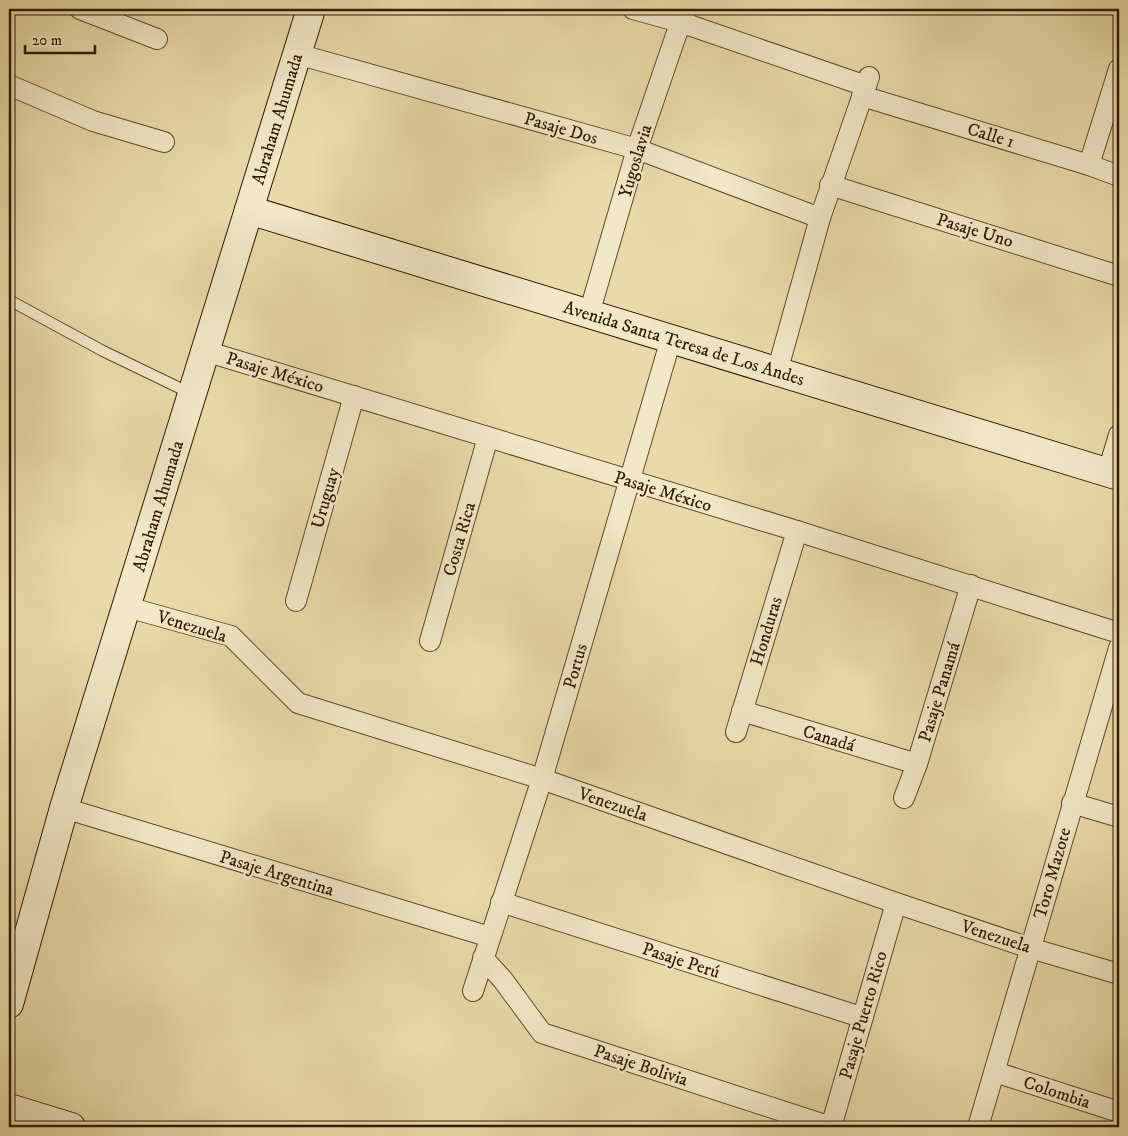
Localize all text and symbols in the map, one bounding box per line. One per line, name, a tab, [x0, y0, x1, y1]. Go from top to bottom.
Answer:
scale bar	[25, 22, 95, 54]
text: 20 m	[32, 31, 62, 50]
street label: Abraham Ahumada	[248, 51, 308, 188]
street label: Pasaje Dos	[521, 108, 600, 150]
street label: Calle 1	[964, 118, 1017, 154]
street label: Yugoslavia	[614, 122, 658, 201]
street label: Pasaje Uno	[934, 209, 1016, 253]
street label: Avenida Santa Teresa de Los Andes	[561, 297, 807, 391]
street label: Pasaje México	[223, 348, 326, 398]
street label: Abraham Ahumada	[129, 438, 189, 575]
street label: Uruguay	[307, 465, 345, 531]
street label: Pasaje México	[611, 467, 714, 517]
street label: Costa Rica	[439, 499, 481, 579]
street label: Honduras	[746, 594, 788, 668]
street label: Venezuela	[153, 606, 230, 648]
street label: Pasaje Panamá	[914, 639, 966, 745]
street label: Portus	[559, 641, 593, 691]
street label: Canadá	[800, 721, 858, 757]
street label: Venezuela	[574, 783, 650, 827]
street label: Toro Mazote	[1029, 825, 1076, 921]
street label: Pasaje Argentina	[217, 846, 337, 902]
street label: Venezuela	[957, 915, 1034, 959]
street label: Pasaje Perú	[639, 938, 723, 984]
street label: Pasaje Puerto Rico	[835, 948, 893, 1082]
street label: Pasaje Bolivia	[591, 1040, 691, 1092]
street label: Colombia	[1021, 1072, 1093, 1114]

